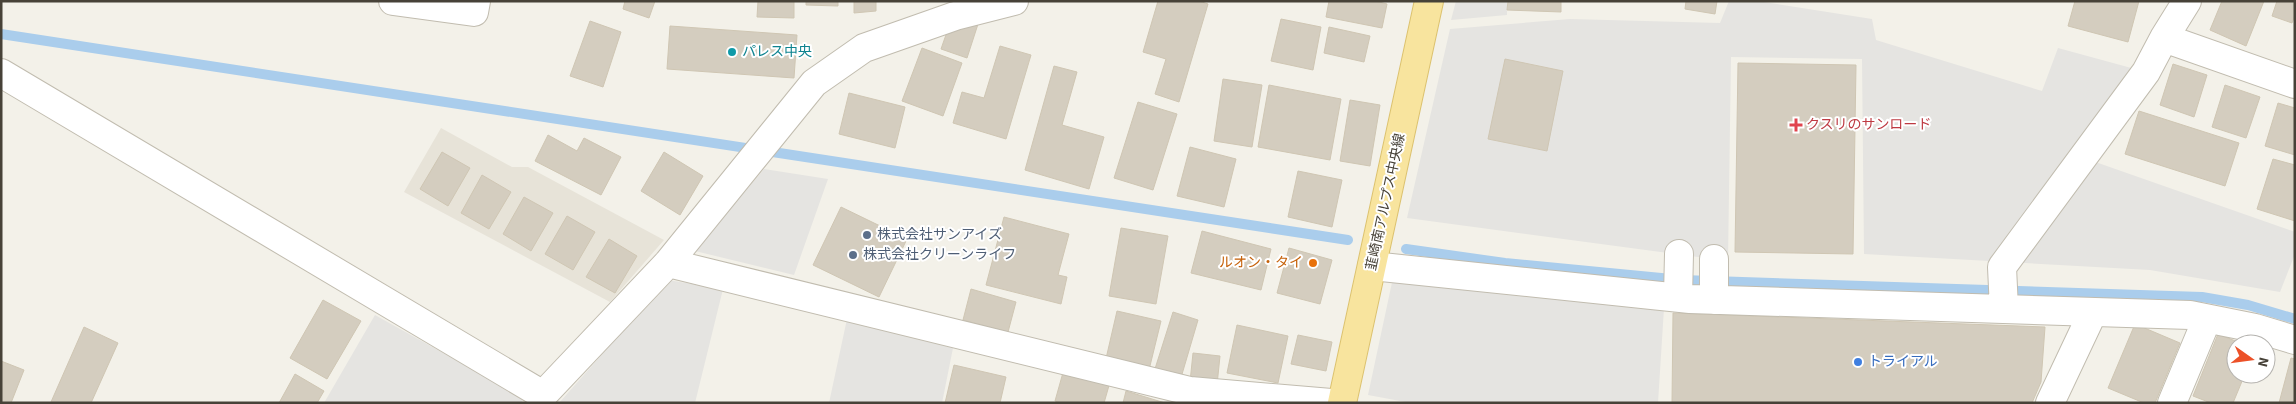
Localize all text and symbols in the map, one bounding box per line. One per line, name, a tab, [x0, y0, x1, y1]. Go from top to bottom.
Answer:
place label: パレス中央	[742, 42, 812, 62]
marker: パレス中央	[726, 46, 738, 58]
place label: クスリのサンロード	[1806, 115, 1932, 135]
marker: クスリのサンロード	[1790, 119, 1802, 131]
street label: 韮崎南アルプス中央線	[1362, 132, 1410, 272]
place label: 株式会社サンアイズ	[877, 225, 1002, 245]
marker: 株式会社サンアイズ	[861, 229, 873, 241]
place label: 株式会社クリーンライフ	[863, 245, 1016, 265]
marker: 株式会社クリーンライフ	[847, 249, 859, 261]
place label: ルオン・タイ	[1219, 253, 1303, 273]
marker: ルオン・タイ	[1307, 257, 1319, 269]
north arrow	[2226, 334, 2276, 384]
place label: トライアル	[1868, 352, 1938, 372]
text: N	[2252, 355, 2273, 369]
marker: トライアル	[1852, 356, 1864, 368]

